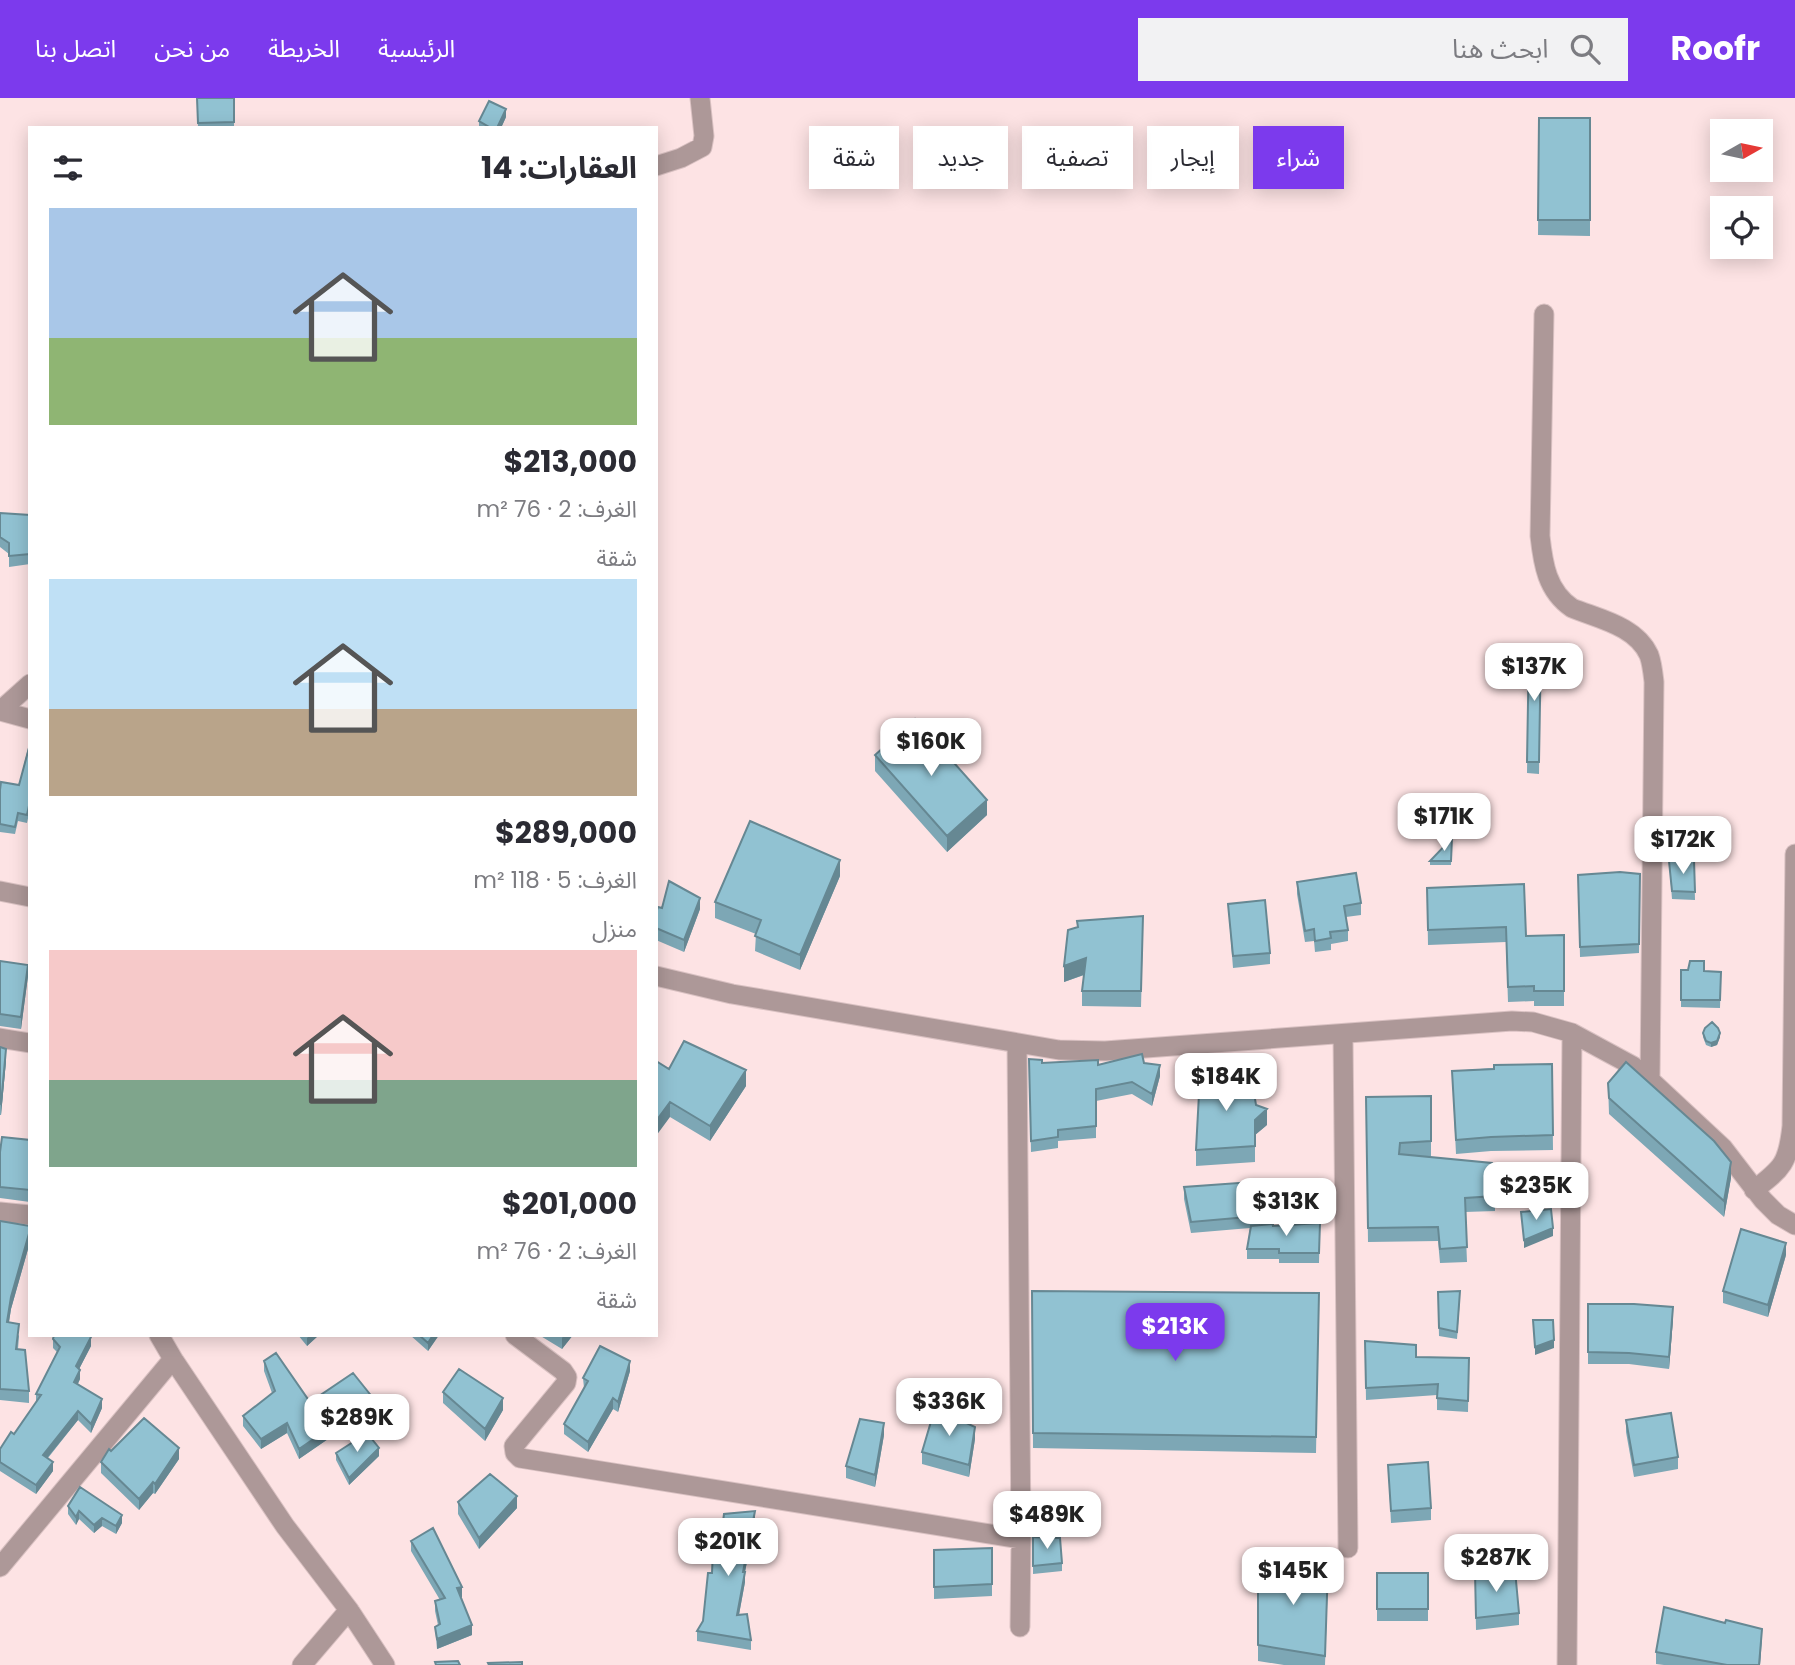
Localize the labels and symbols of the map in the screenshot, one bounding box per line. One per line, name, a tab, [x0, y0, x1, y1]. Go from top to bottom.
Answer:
north arrow	[1710, 119, 1773, 182]
pin: $137K	[1485, 644, 1583, 703]
pin: $160K	[882, 718, 980, 778]
pin: $171K	[1395, 794, 1493, 853]
pin: $172K	[1634, 816, 1732, 876]
pin: $184K	[1177, 1054, 1275, 1113]
pin: $235K	[1487, 1162, 1585, 1222]
pin: $313K	[1237, 1178, 1335, 1238]
pin: $213K	[1126, 1304, 1224, 1363]
pin: $336K	[900, 1378, 998, 1438]
pin: $289K	[308, 1394, 406, 1454]
pin: $489K	[998, 1492, 1096, 1551]
pin: $201K	[679, 1518, 777, 1578]
pin: $287K	[1447, 1534, 1545, 1594]
pin: $145K	[1244, 1548, 1342, 1607]

